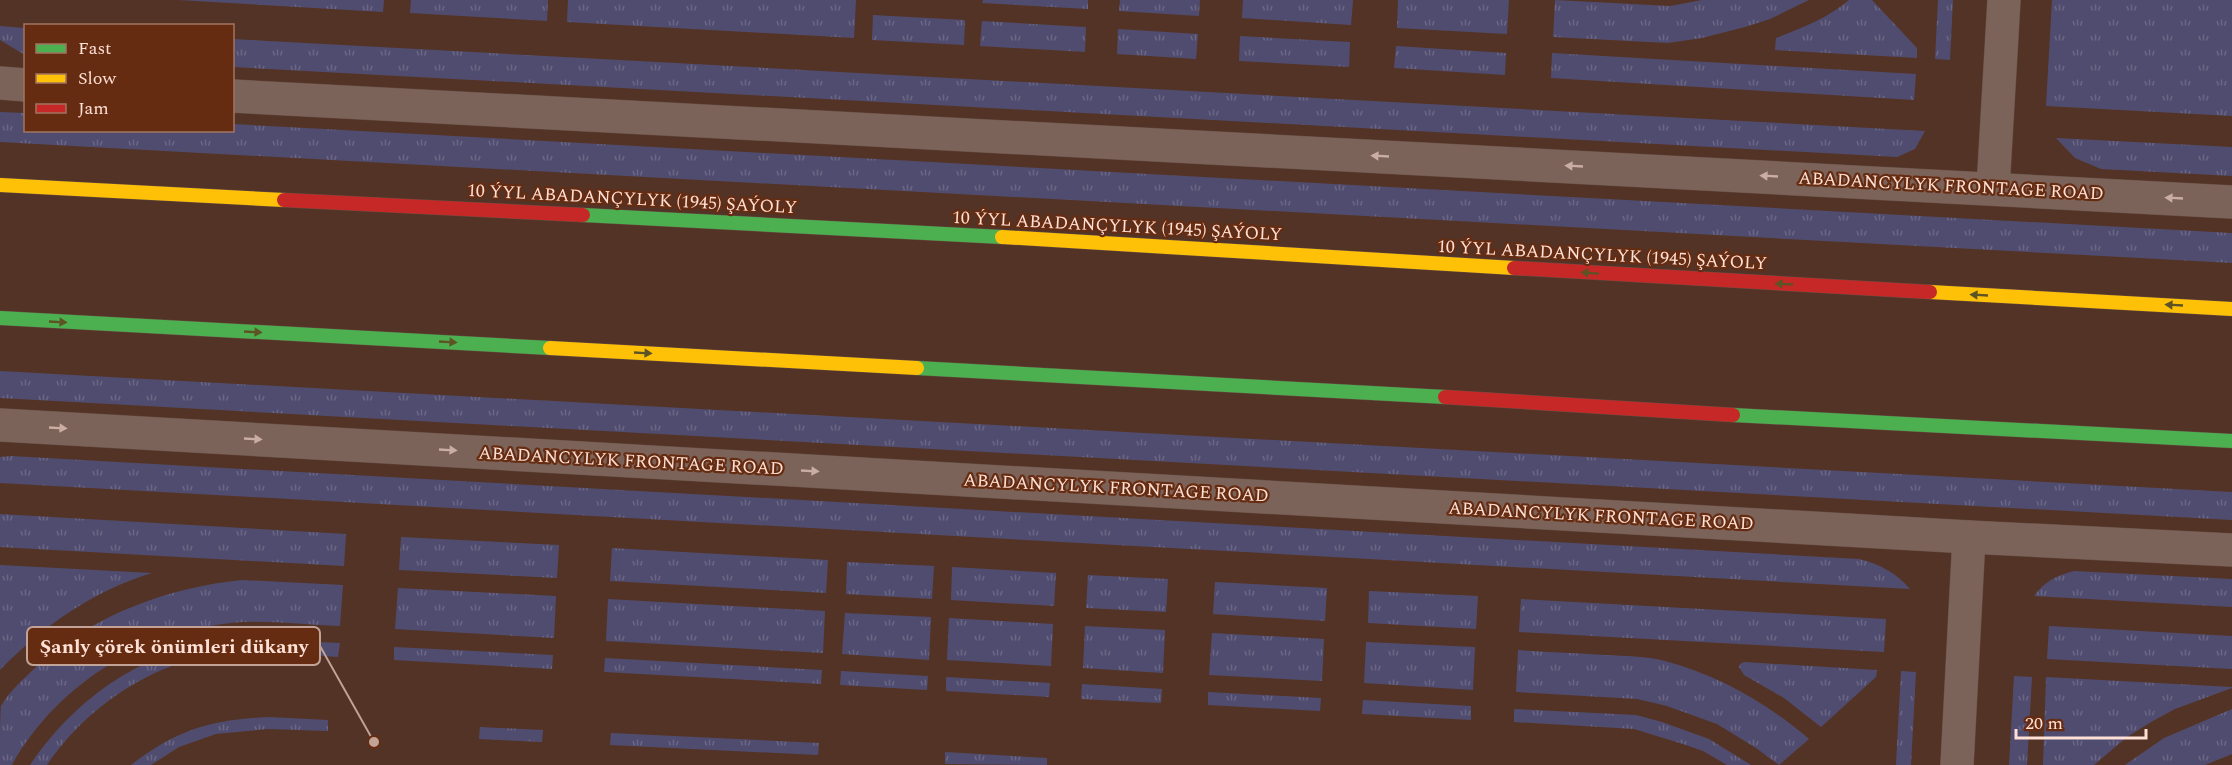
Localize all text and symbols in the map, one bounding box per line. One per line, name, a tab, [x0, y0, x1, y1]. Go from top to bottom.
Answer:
legend	[24, 24, 234, 132]
text: Fast	[78, 35, 111, 62]
text: Slow	[78, 65, 117, 92]
text: Jam	[78, 95, 109, 122]
one-way arrow	[1370, 151, 1389, 160]
one-way arrow	[1565, 161, 1584, 170]
street label: ABADANCYLYK FRONTAGE ROAD	[1798, 165, 2104, 207]
one-way arrow	[1760, 171, 1779, 180]
street label: 10 ÝYL ABADANÇYLYK (1945) ŞAÝOLY	[466, 177, 798, 221]
one-way arrow	[2164, 194, 2183, 203]
street label: 10 ÝYL ABADANÇYLYK (1945) ŞAÝOLY	[951, 204, 1283, 248]
street label: 10 ÝYL ABADANÇYLYK (1945) ŞAÝOLY	[1436, 233, 1768, 277]
one-way arrow	[1580, 268, 1599, 277]
one-way arrow	[1775, 280, 1794, 289]
one-way arrow	[1969, 290, 1988, 299]
one-way arrow	[2164, 301, 2183, 310]
one-way arrow	[49, 317, 68, 326]
one-way arrow	[244, 327, 263, 337]
one-way arrow	[438, 338, 457, 347]
one-way arrow	[633, 348, 652, 357]
one-way arrow	[49, 423, 68, 433]
one-way arrow	[244, 434, 263, 444]
street label: ABADANCYLYK FRONTAGE ROAD	[478, 440, 784, 482]
one-way arrow	[438, 446, 457, 455]
one-way arrow	[801, 466, 820, 476]
street label: ABADANCYLYK FRONTAGE ROAD	[963, 467, 1269, 509]
street label: ABADANCYLYK FRONTAGE ROAD	[1448, 495, 1754, 537]
callout: Şanly çörek önümleri dükany	[27, 627, 320, 665]
text: Şanly çörek önümleri dükany	[40, 632, 310, 662]
scale bar	[2016, 702, 2146, 740]
text: 20 m	[2025, 710, 2063, 737]

